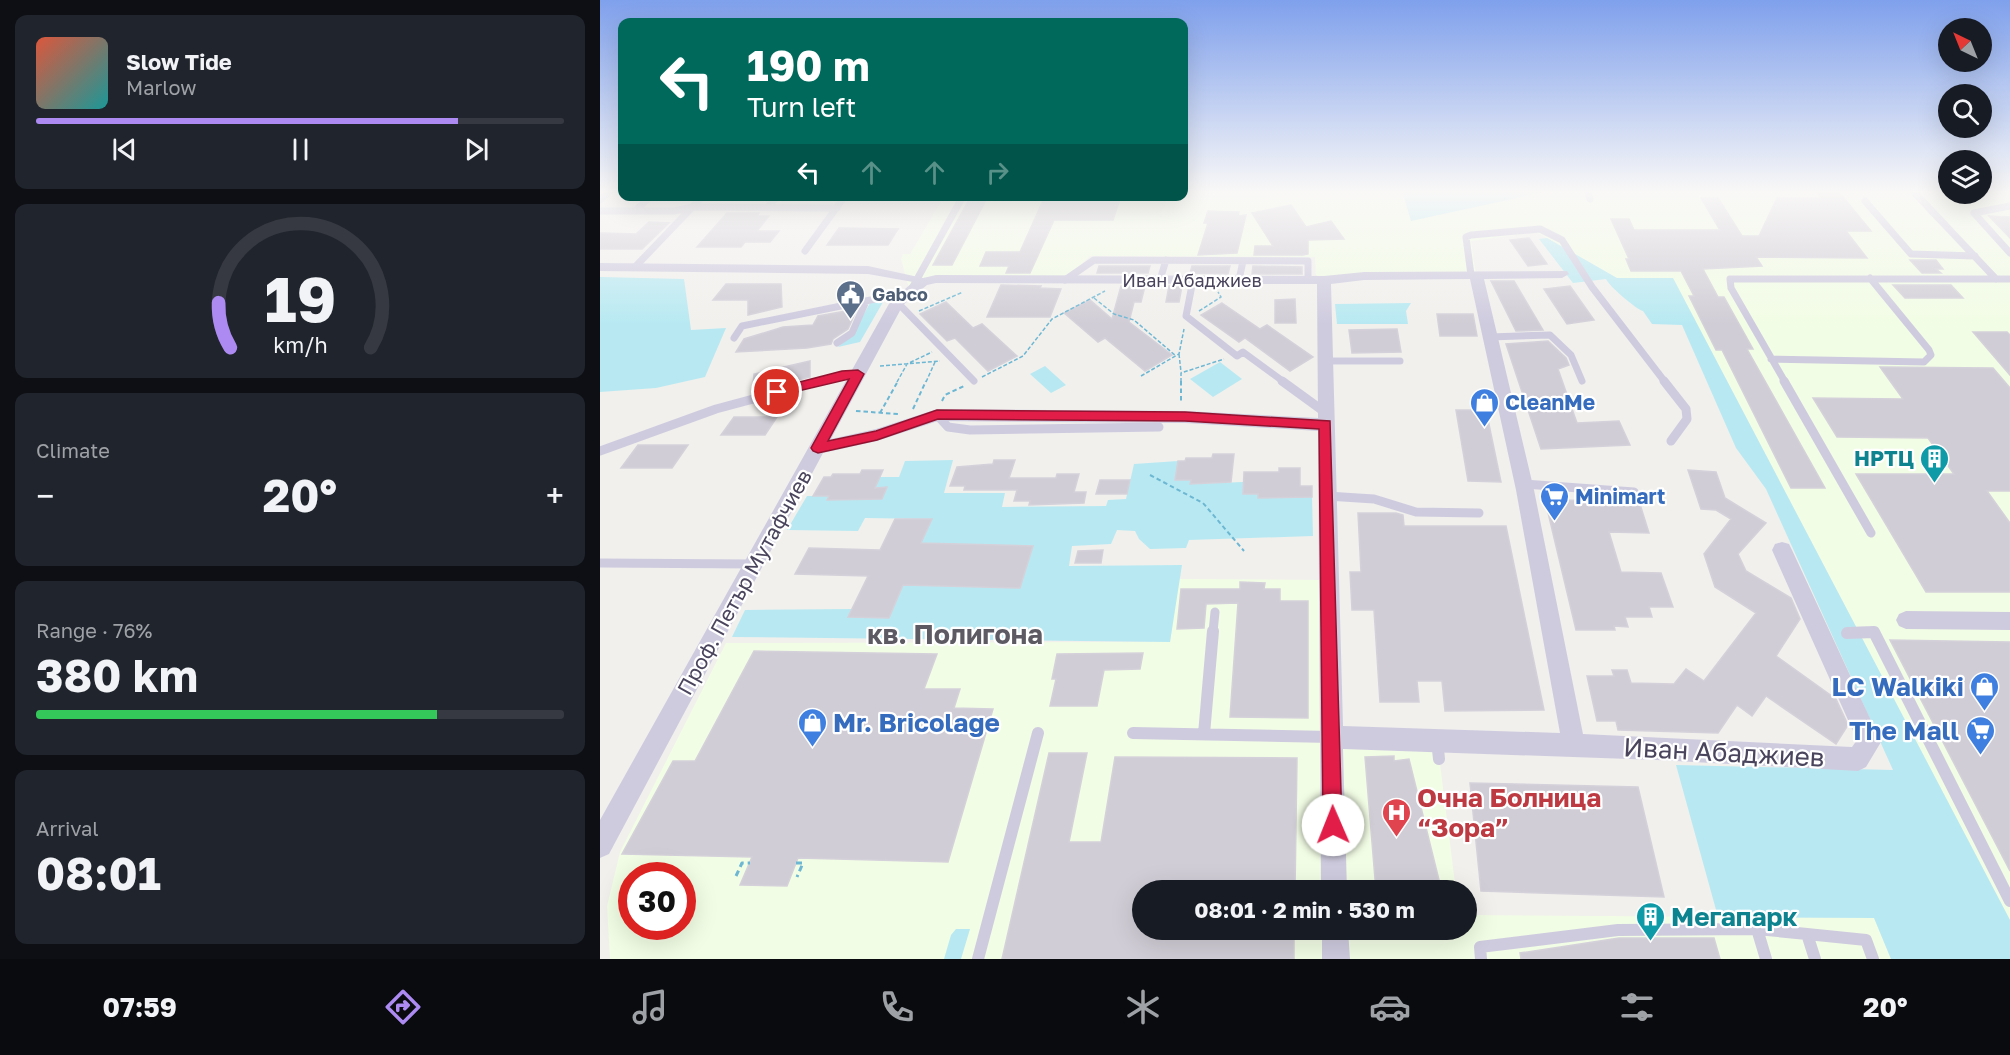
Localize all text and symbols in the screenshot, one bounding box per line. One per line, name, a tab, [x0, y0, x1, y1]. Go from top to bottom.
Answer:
north arrow	[1938, 18, 1992, 72]
map controls	[1938, 18, 1992, 204]
text: 190 m	[747, 40, 870, 90]
icon: left	[648, 42, 726, 120]
text: Slow Tide	[126, 48, 232, 75]
text: Marlow	[126, 75, 197, 99]
button: search	[1938, 84, 1992, 138]
text: Turn left	[747, 91, 856, 123]
icon: previous	[108, 133, 141, 166]
icon: pause	[284, 133, 317, 166]
icon: next	[460, 133, 493, 166]
button: layers	[1938, 150, 1992, 204]
icon: left	[792, 156, 825, 189]
icon: ahead	[855, 156, 888, 189]
icon: ahead	[918, 156, 951, 189]
icon: right	[981, 156, 1014, 189]
text: 19	[264, 261, 336, 336]
street label: Иван Абаджиев	[1122, 269, 1262, 291]
public building icon: Gabco	[835, 278, 867, 320]
place label: Gabco	[872, 283, 928, 305]
text: km/h	[273, 332, 327, 358]
pin	[751, 366, 802, 417]
icon: arrive	[760, 375, 793, 408]
shop icon: CleanMe	[1468, 386, 1500, 428]
place label: CleanMe	[1505, 389, 1595, 415]
text: Climate	[36, 438, 110, 462]
building icon: НРТЦ	[1919, 442, 1951, 484]
place label: НРТЦ	[1854, 445, 1914, 471]
street label: Проф. Петър Мутафчиев	[671, 465, 817, 699]
text: 20°	[263, 468, 337, 522]
text: −	[36, 476, 54, 515]
text: +	[546, 476, 564, 515]
supermarket icon: Minimart	[1538, 480, 1570, 522]
place label: Minimart	[1575, 483, 1665, 509]
text: Range · 76%	[36, 618, 152, 642]
district label: кв. Полигона	[867, 618, 1043, 650]
text: 380 km	[36, 648, 198, 702]
shop icon: LC Walkiki	[1969, 670, 2001, 712]
place label: LC Walkiki	[1832, 671, 1964, 702]
shop icon: Mr. Bricolage	[796, 706, 828, 748]
place label: Mr. Bricolage	[833, 707, 1000, 738]
supermarket icon: The Mall	[1964, 714, 1996, 756]
place label: The Mall	[1849, 715, 1959, 746]
street label: Иван Абаджиев	[1623, 731, 1825, 773]
place label: Очна Болница “Зора”	[1417, 782, 1601, 843]
position arrow	[1301, 793, 1365, 857]
hospital icon: Очна Болница “Зора”	[1380, 796, 1412, 838]
text: Arrival	[36, 816, 99, 840]
text: 08:01	[36, 846, 161, 900]
speed limit sign: 30	[618, 862, 696, 940]
text: 08:01 · 2 min · 530 m	[1194, 896, 1415, 923]
building icon: Мегапарк	[1634, 900, 1666, 942]
place label: Мегапарк	[1671, 901, 1798, 932]
icon: directions	[382, 986, 424, 1028]
icon: music	[629, 986, 671, 1028]
icon: phone	[876, 986, 918, 1028]
icon: climate	[1122, 986, 1164, 1028]
icon: car	[1369, 986, 1411, 1028]
icon: filters	[1616, 986, 1658, 1028]
text: 07:59	[102, 991, 177, 1023]
text: 20°	[1863, 991, 1908, 1023]

